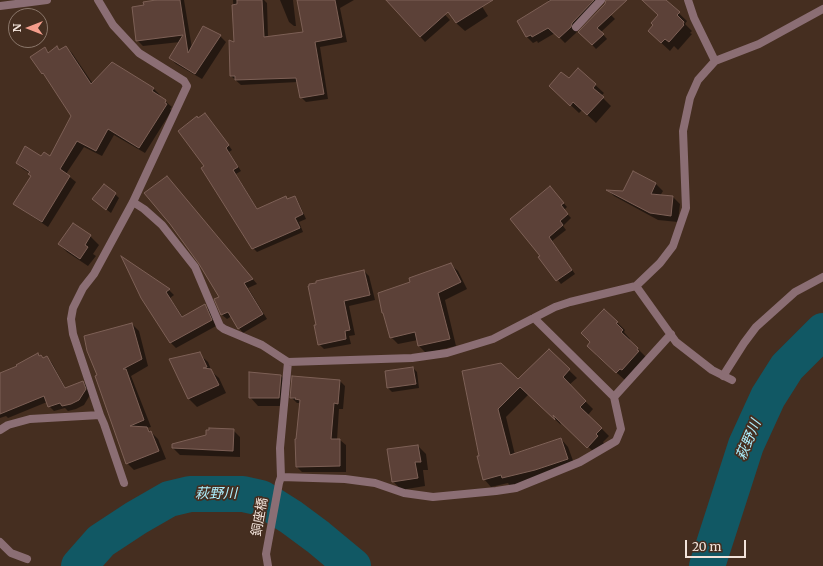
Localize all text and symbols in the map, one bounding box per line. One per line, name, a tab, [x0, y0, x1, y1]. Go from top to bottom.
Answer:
north arrow	[8, 8, 48, 48]
text: N	[10, 24, 24, 32]
water label: 萩野川	[733, 417, 765, 463]
water label: 萩野川	[195, 486, 237, 502]
street label: 銅座橋	[249, 496, 271, 538]
scale bar	[687, 532, 748, 558]
text: 20 m	[692, 539, 721, 554]

